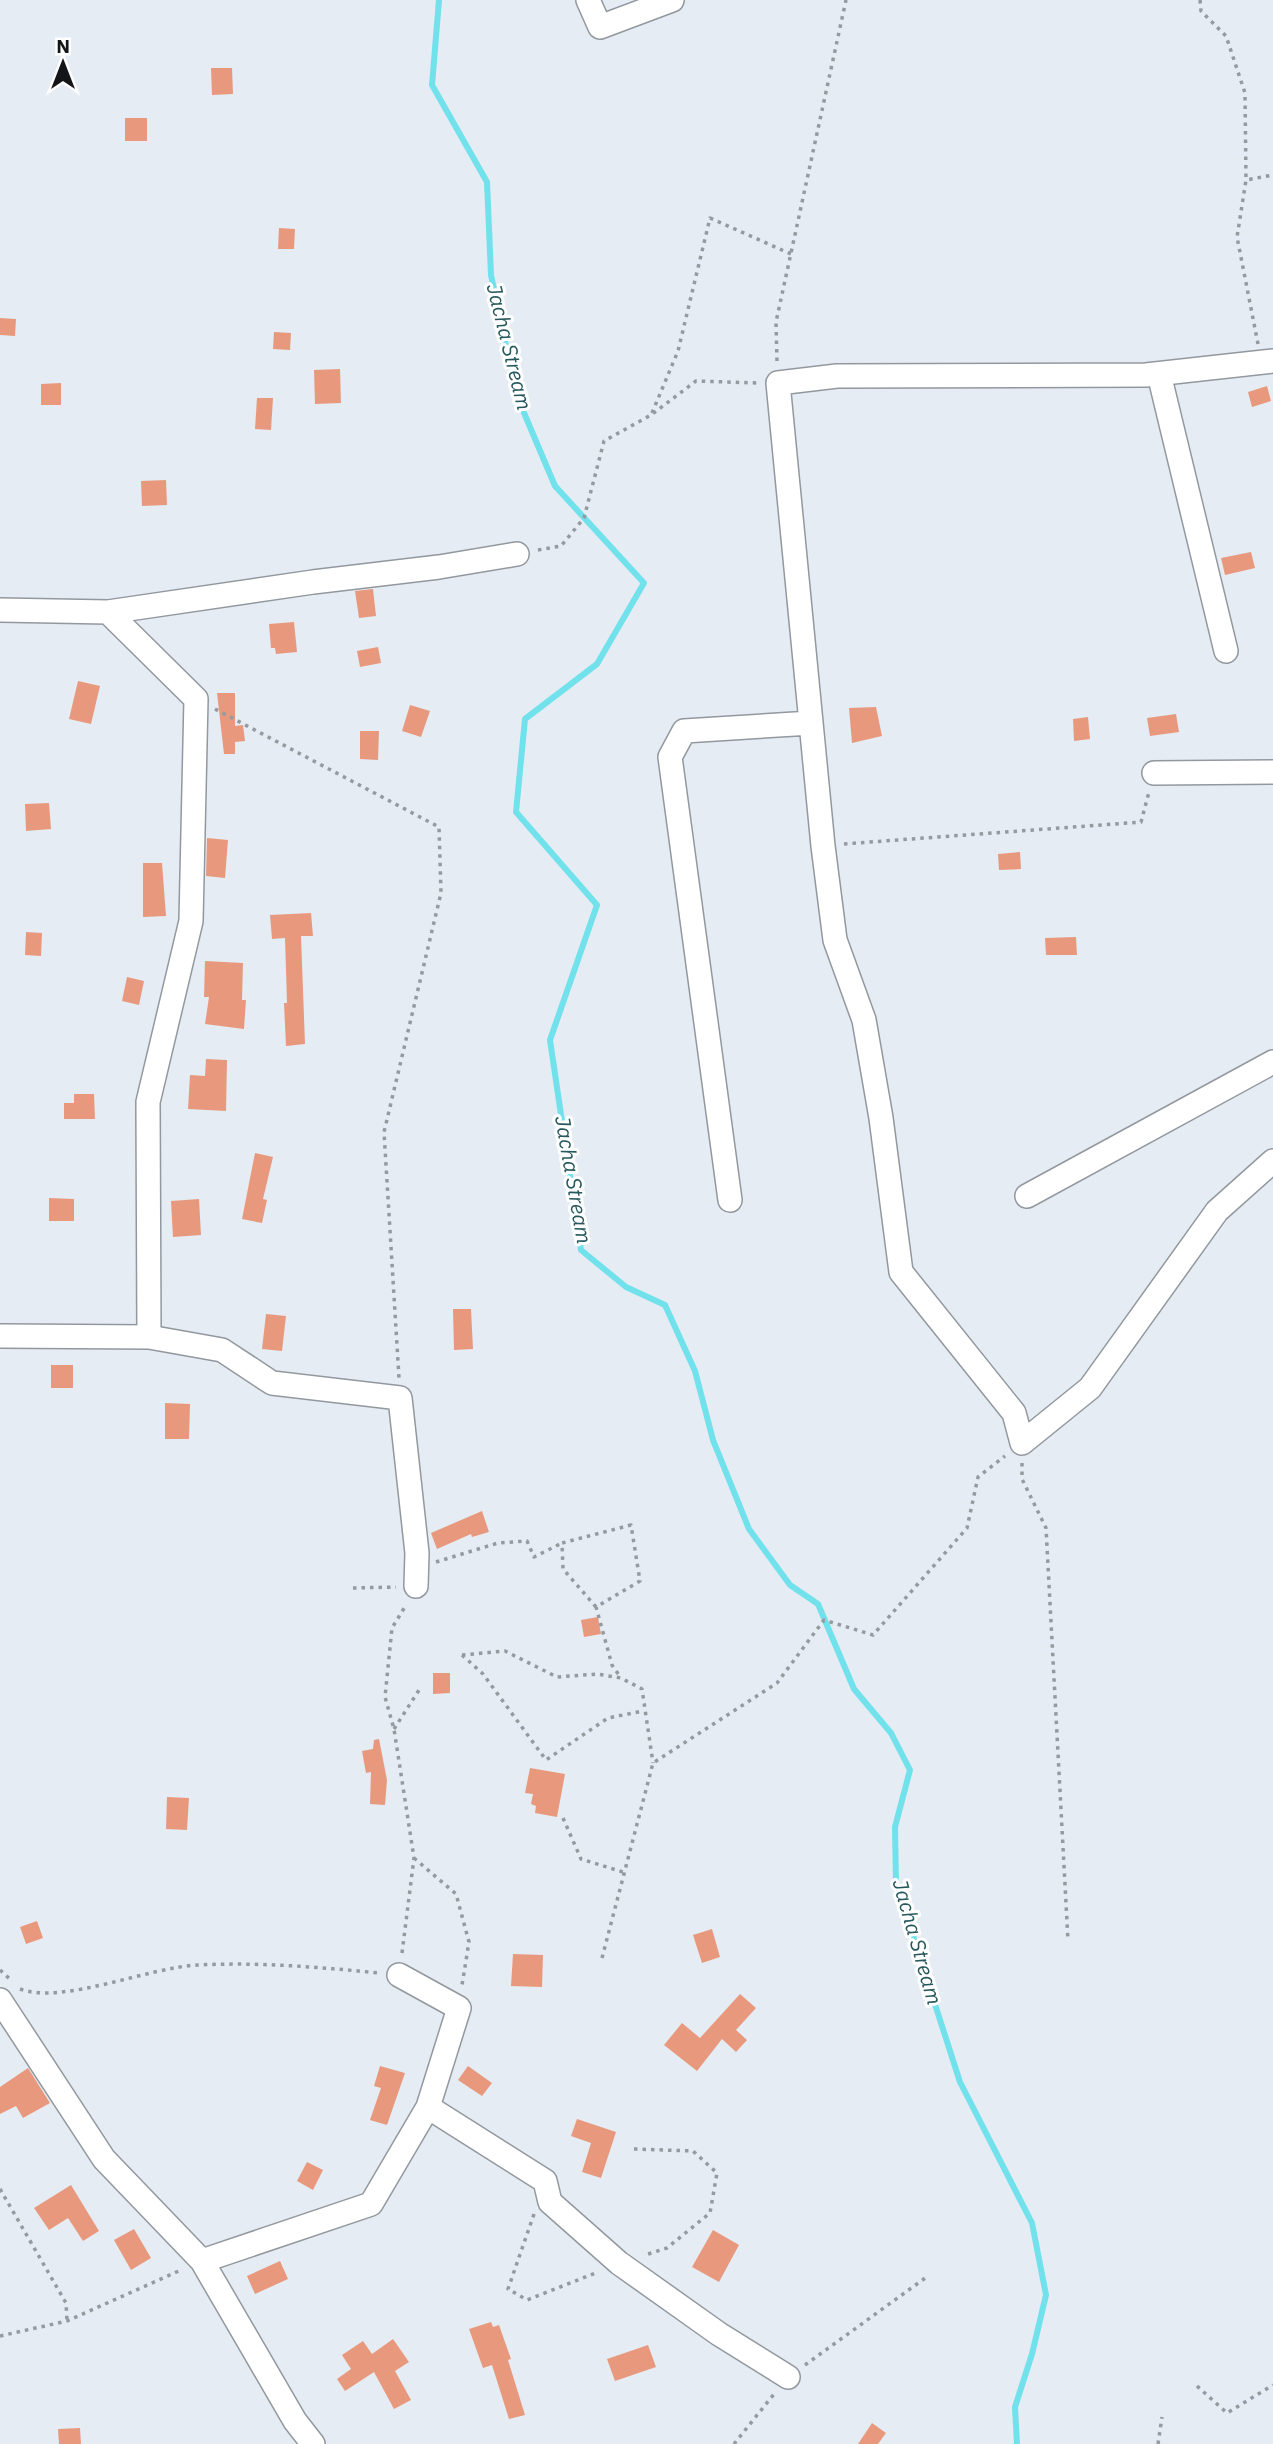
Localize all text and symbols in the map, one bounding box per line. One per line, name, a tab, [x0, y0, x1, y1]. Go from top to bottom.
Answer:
north arrow	[28, 28, 98, 98]
text: N	[56, 34, 70, 58]
water label: Jacha Stream	[481, 281, 539, 413]
water label: Jacha Stream	[549, 1114, 599, 1246]
water label: Jacha Stream	[887, 1876, 949, 2008]

